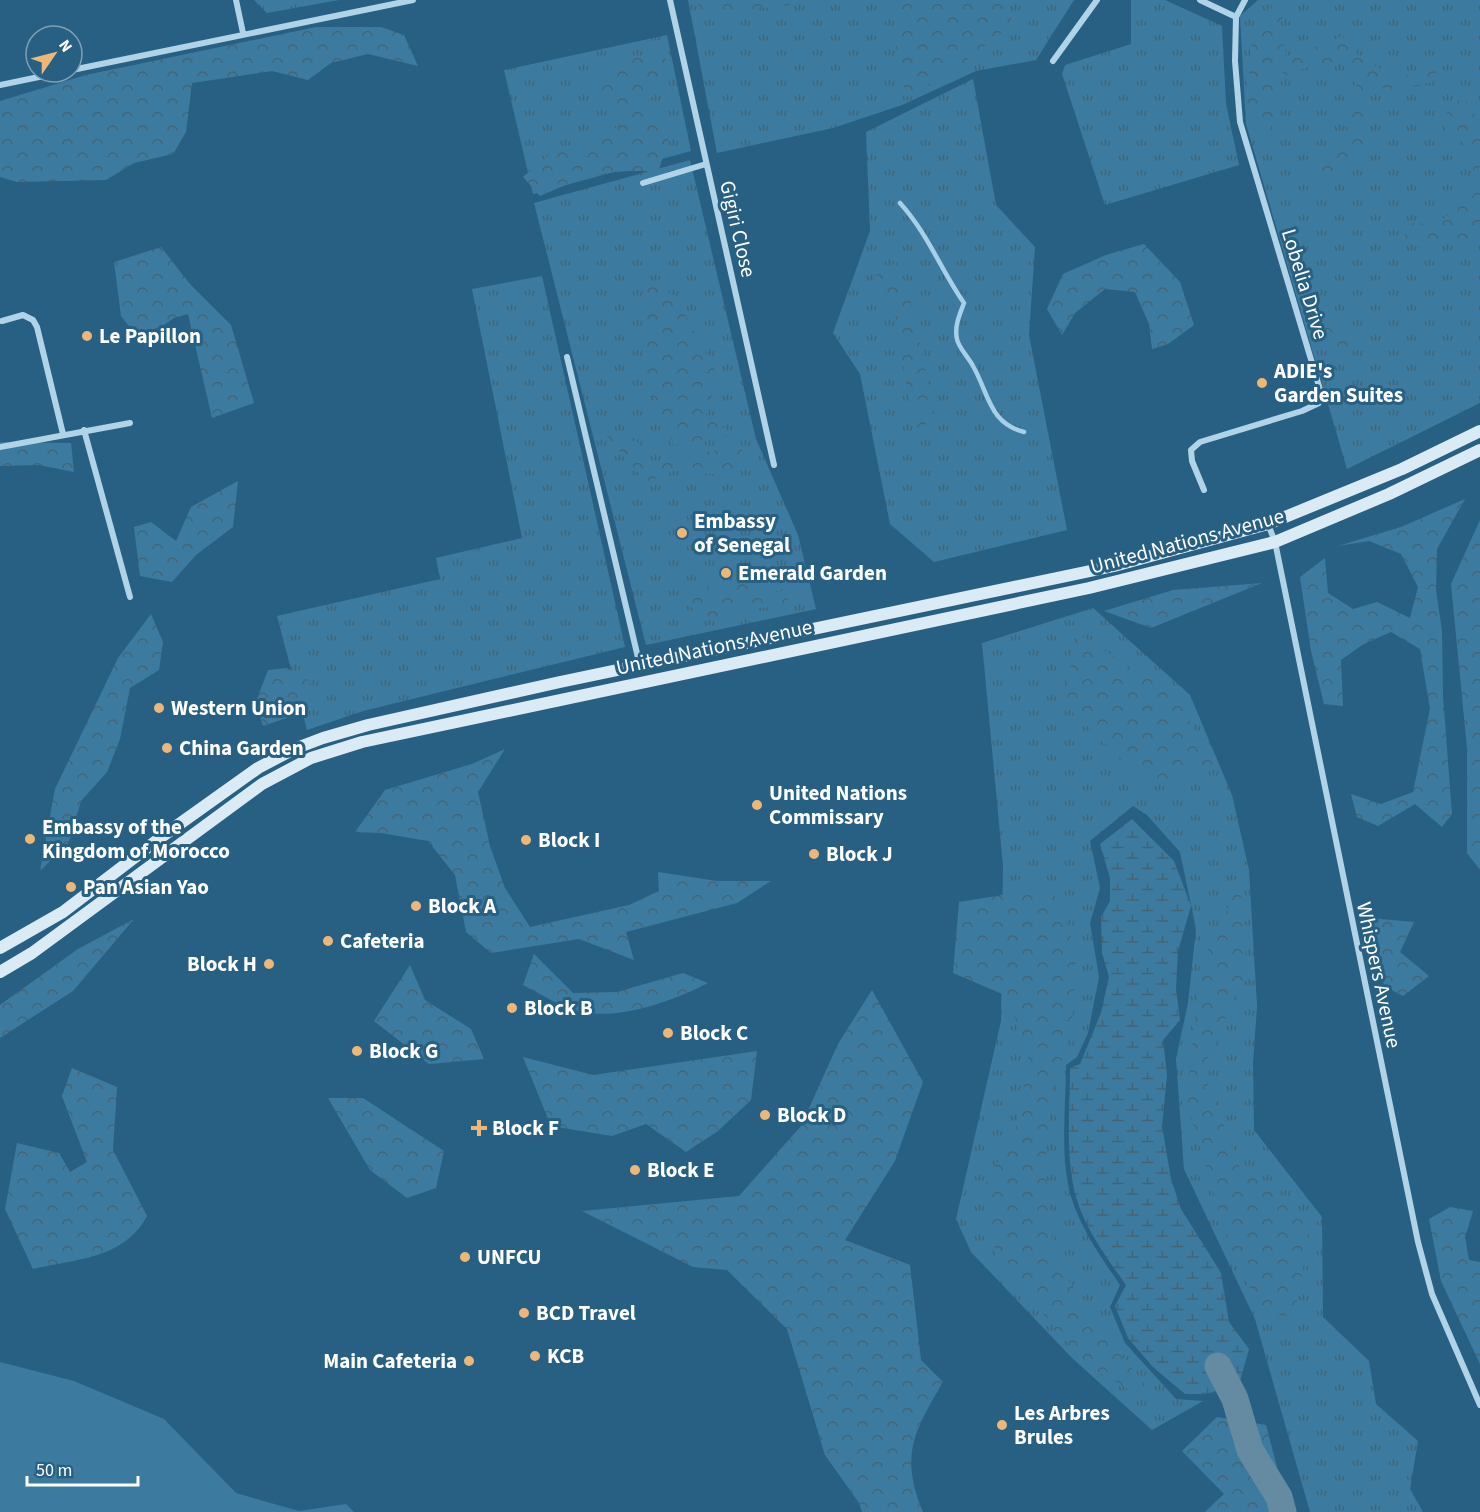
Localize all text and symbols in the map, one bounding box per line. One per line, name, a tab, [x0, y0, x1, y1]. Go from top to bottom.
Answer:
north arrow	[24, 24, 84, 84]
text: N	[53, 35, 78, 57]
street label: Gigiri Close	[712, 178, 764, 280]
street label: Lobelia Drive	[1274, 225, 1336, 343]
place label: Le Papillon	[99, 321, 201, 351]
marker: Le Papillon	[80, 329, 94, 343]
place label: ADIE's Garden Suites	[1273, 356, 1403, 410]
marker: ADIE's Garden Suites	[1255, 376, 1269, 390]
street label: United Nations Avenue	[1087, 501, 1287, 581]
place label: Embassy of Senegal	[694, 506, 790, 560]
marker: Embassy of Senegal	[675, 526, 689, 540]
place label: Emerald Garden	[738, 558, 887, 588]
marker: Emerald Garden	[719, 566, 733, 580]
street label: United Nations Avenue	[613, 612, 815, 682]
place label: Western Union	[171, 693, 306, 723]
marker: Western Union	[152, 701, 166, 715]
place label: China Garden	[179, 733, 304, 763]
marker: China Garden	[160, 741, 174, 755]
place label: United Nations Commissary	[769, 778, 907, 832]
marker: United Nations Commissary	[750, 798, 764, 812]
place label: Embassy of the Kingdom of Morocco	[42, 812, 230, 866]
place label: Block I	[538, 825, 600, 855]
marker: Embassy of the Kingdom of Morocco	[23, 832, 37, 846]
marker: Block I	[519, 833, 533, 847]
place label: Block J	[826, 839, 893, 869]
marker: Block J	[807, 847, 821, 861]
place label: Pan Asian Yao	[83, 872, 209, 902]
marker: Pan Asian Yao	[64, 880, 78, 894]
place label: Block A	[428, 891, 497, 921]
marker: Block A	[409, 899, 423, 913]
street label: Whispers Avenue	[1349, 899, 1409, 1051]
place label: Cafeteria	[340, 926, 425, 956]
marker: Cafeteria	[321, 934, 335, 948]
place label: Block H	[187, 949, 257, 979]
marker: Block H	[262, 957, 276, 971]
place label: Block B	[524, 993, 593, 1023]
marker: Block B	[505, 1001, 519, 1015]
place label: Block C	[680, 1018, 748, 1048]
marker: Block C	[661, 1026, 675, 1040]
place label: Block G	[369, 1036, 438, 1066]
marker: Block G	[350, 1044, 364, 1058]
place label: Block D	[777, 1100, 846, 1130]
marker: Block D	[758, 1108, 772, 1122]
place label: Block F	[492, 1113, 559, 1143]
marker: Block F	[470, 1119, 488, 1137]
place label: Block E	[647, 1155, 714, 1185]
marker: Block E	[628, 1163, 642, 1177]
place label: UNFCU	[477, 1242, 542, 1272]
marker: UNFCU	[458, 1250, 472, 1264]
place label: BCD Travel	[536, 1298, 636, 1328]
marker: BCD Travel	[517, 1306, 531, 1320]
place label: KCB	[547, 1341, 585, 1371]
place label: Main Cafeteria	[323, 1346, 457, 1376]
marker: KCB	[528, 1349, 542, 1363]
marker: Main Cafeteria	[462, 1354, 476, 1368]
place label: Les Arbres Brules	[1014, 1398, 1110, 1452]
marker: Les Arbres Brules	[995, 1418, 1009, 1432]
scale bar	[27, 1449, 138, 1487]
text: 50 m	[36, 1458, 72, 1483]

